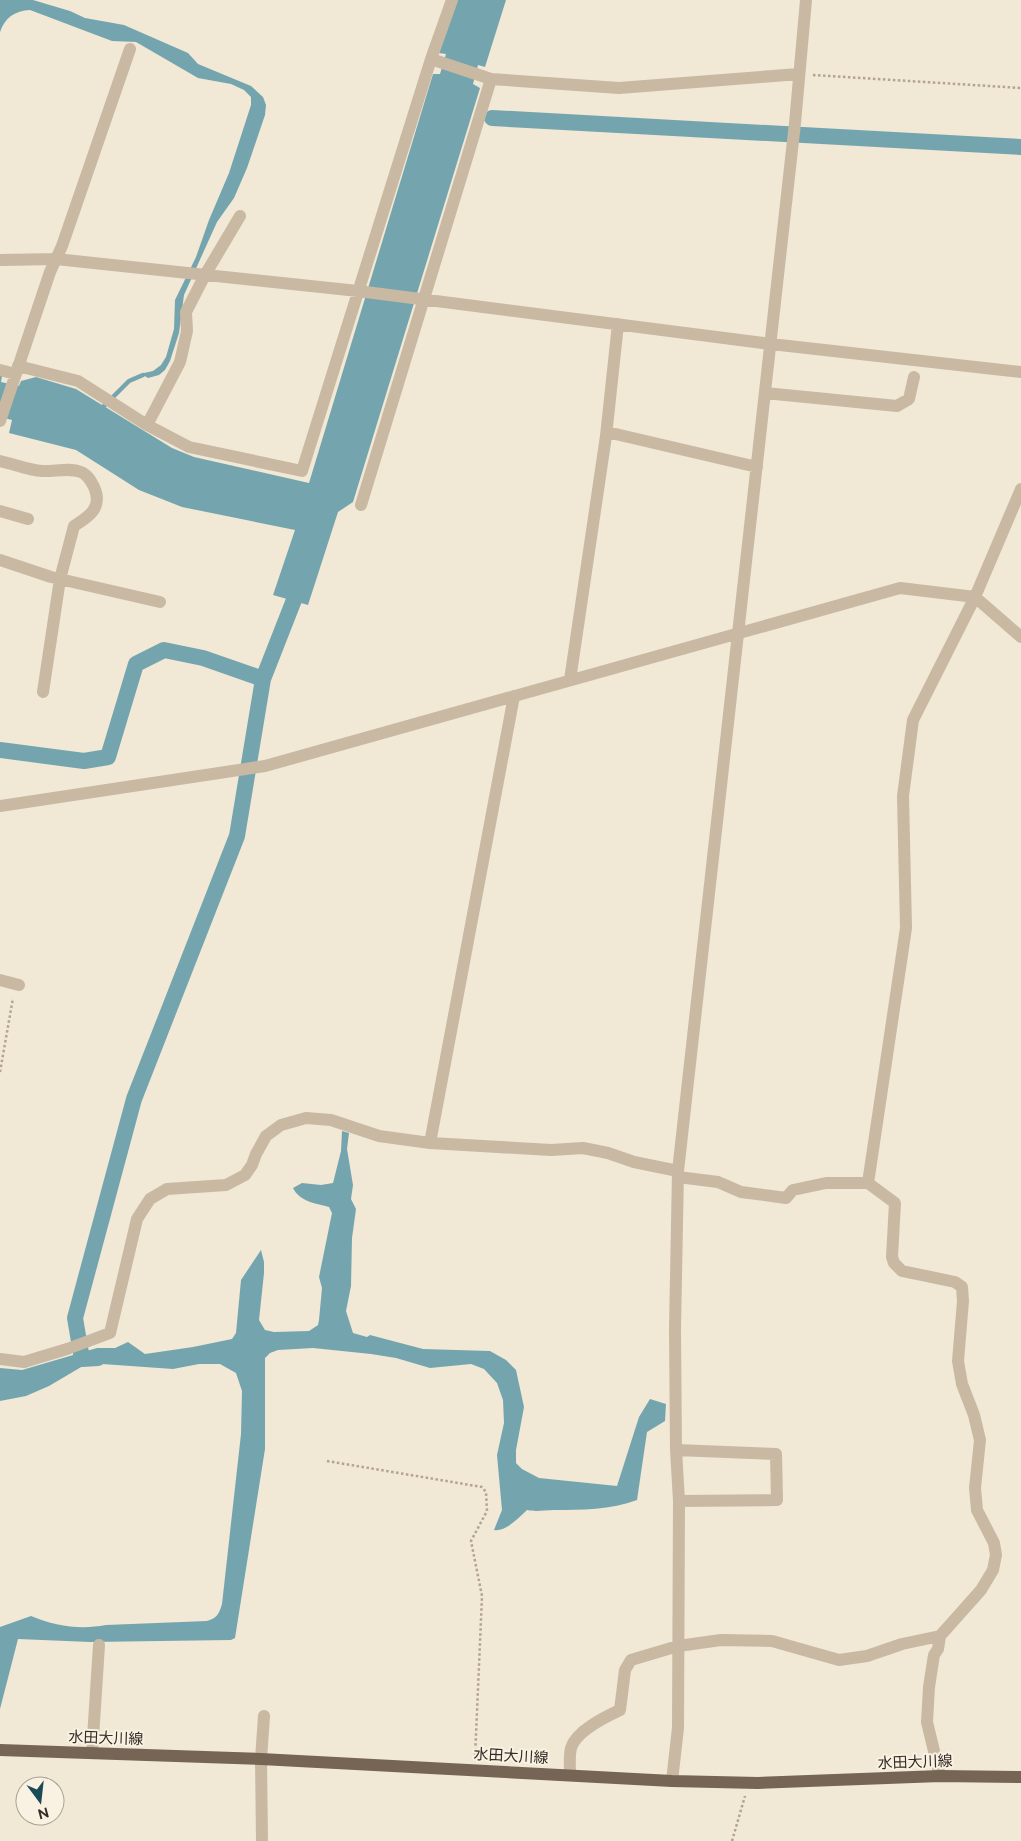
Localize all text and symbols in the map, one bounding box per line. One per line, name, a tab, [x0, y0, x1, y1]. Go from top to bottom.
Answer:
street label: 水田大川線	[68, 1728, 144, 1748]
street label: 水田大川線	[473, 1745, 549, 1767]
street label: 水田大川線	[877, 1752, 953, 1772]
north arrow	[15, 1776, 65, 1826]
text: N	[36, 1804, 51, 1823]

